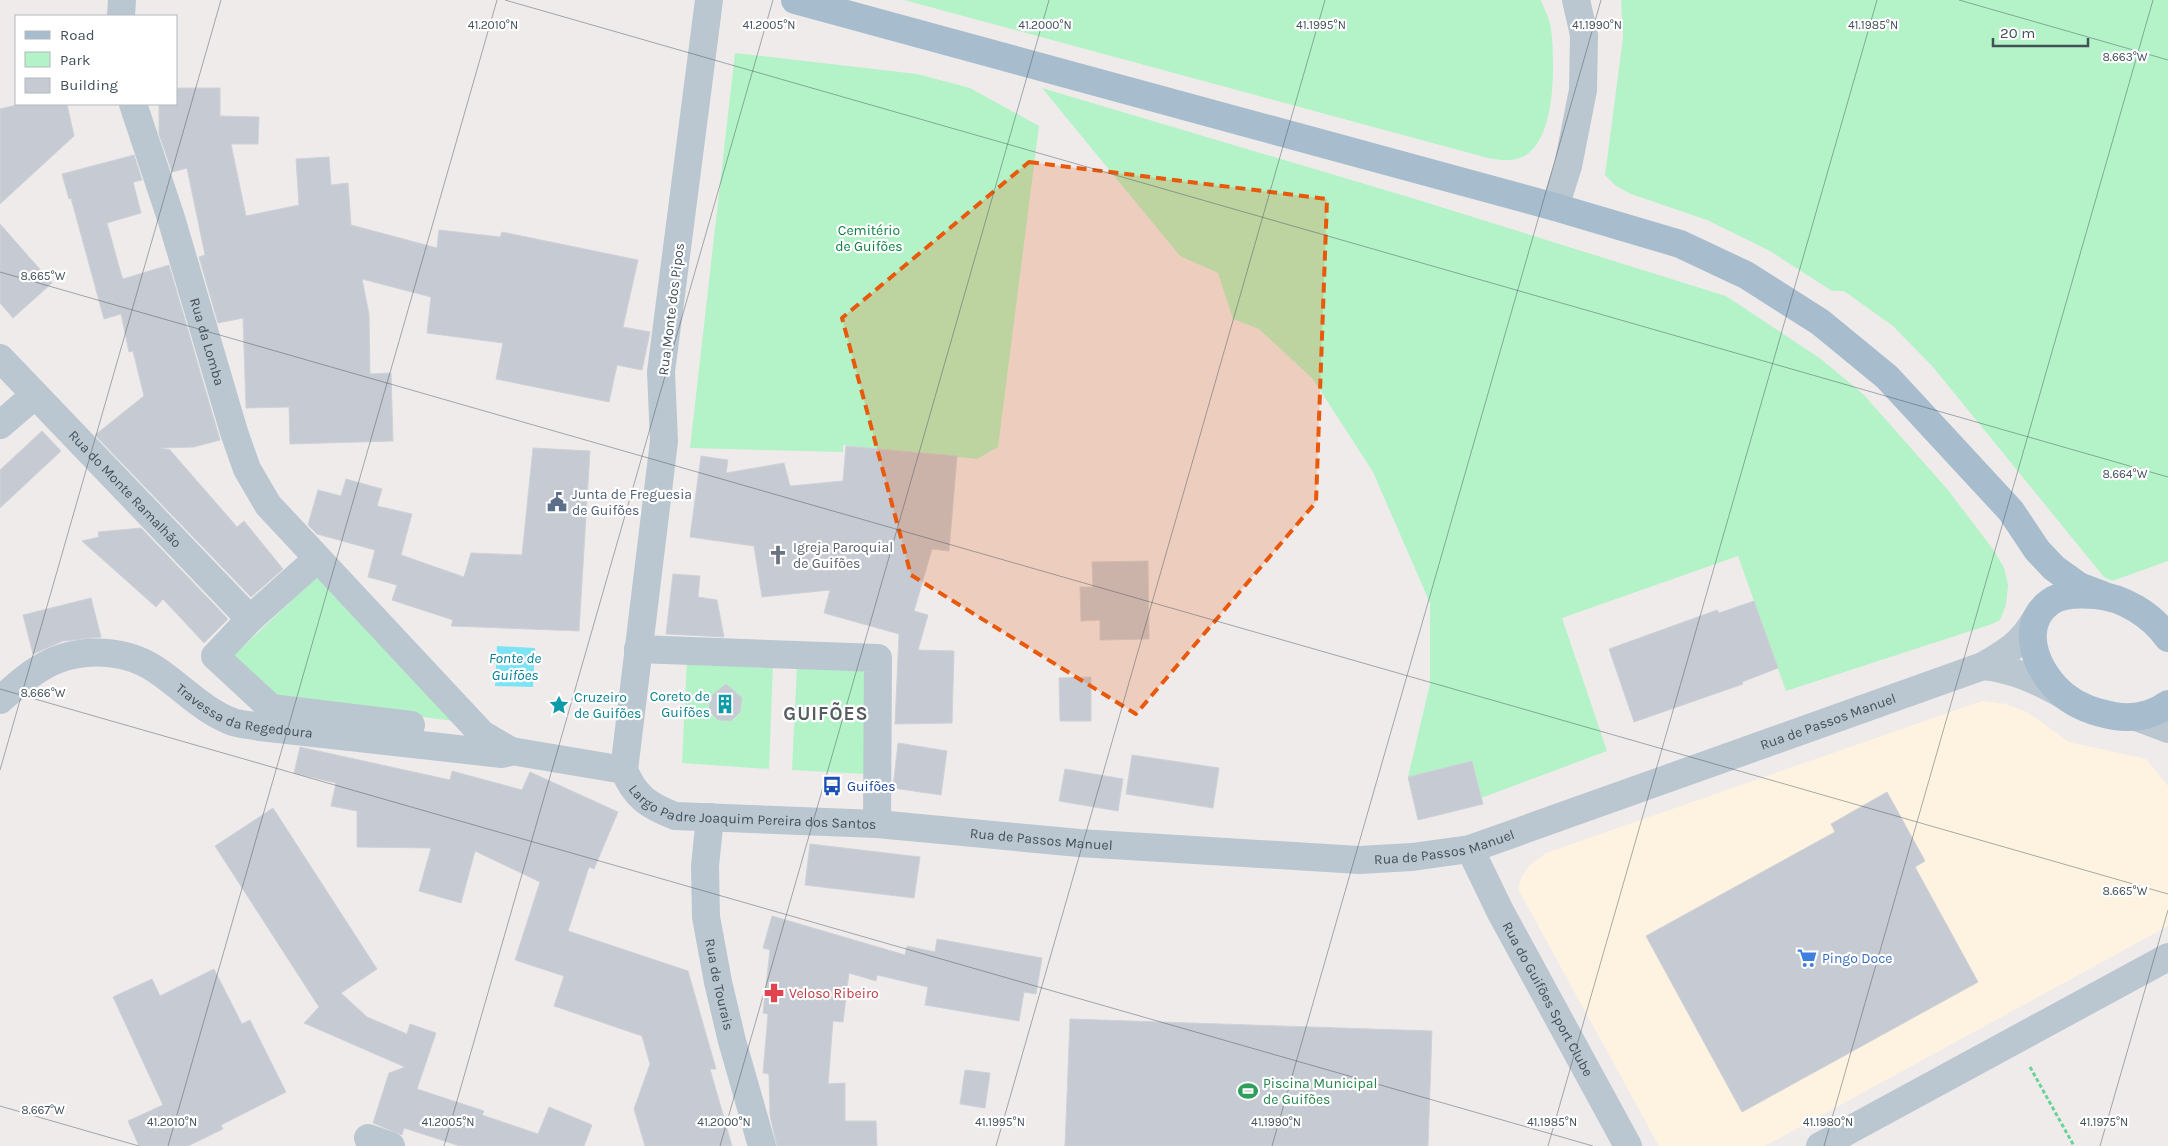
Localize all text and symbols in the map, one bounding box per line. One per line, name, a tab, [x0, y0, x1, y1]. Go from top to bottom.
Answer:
legend	[15, 15, 178, 105]
scale bar	[1993, 15, 2088, 47]
text: 41.2010°N	[468, 18, 518, 32]
text: 41.2005°N	[742, 18, 796, 32]
text: 41.2000°N	[1018, 18, 1072, 32]
text: 41.1995°N	[1296, 18, 1346, 32]
text: 41.1990°N	[1572, 18, 1622, 32]
text: 41.1985°N	[1848, 18, 1898, 32]
text: 20 m	[2000, 24, 2035, 42]
text: Road	[60, 26, 95, 44]
text: 8.663°W	[2102, 50, 2148, 64]
text: Park	[60, 51, 90, 69]
text: Building	[60, 76, 118, 94]
park label: Cemitério de Guifões	[835, 222, 903, 255]
street label: Rua Monte dos Pipos	[655, 242, 688, 376]
text: 8.665°W	[21, 269, 66, 283]
street label: Rua da Lomba	[186, 296, 228, 388]
street label: Rua do Monte Ramalhão	[65, 427, 185, 551]
text: 8.664°W	[2103, 467, 2148, 481]
place label: Junta de Freguesia de Guifões	[572, 486, 692, 519]
public building icon: Junta de Freguesia de Guifões	[546, 491, 568, 513]
place label: Igreja Paroquial de Guifões	[793, 539, 893, 572]
church icon: Igreja Paroquial de Guifões	[767, 544, 789, 566]
water label: Fonte de Guifões	[489, 649, 541, 684]
street label: Travessa da Regedoura	[172, 680, 314, 742]
text: 8.666°W	[21, 686, 66, 700]
place label: Coreto de Guifões	[650, 688, 710, 721]
place label: Cruzeiro de Guifões	[574, 689, 641, 722]
street label: Rua de Passos Manuel	[1758, 690, 1898, 754]
building icon: Coreto de Guifões	[714, 693, 736, 715]
place icon: Cruzeiro de Guifões	[548, 694, 570, 716]
district label: GUIFÕES	[783, 702, 869, 725]
bus stop icon: Guifões	[821, 775, 843, 797]
place label: Guifões	[847, 778, 896, 795]
street label: Largo Padre Joaquim Pereira dos Santos	[625, 781, 877, 833]
street label: Rua de Passos Manuel	[969, 825, 1113, 854]
street label: Rua de Passos Manuel	[1374, 826, 1517, 868]
text: 8.665°W	[2103, 884, 2148, 898]
street label: Rua do Guifões Sport Clube	[1498, 919, 1597, 1080]
street label: Rua de Tourais	[701, 937, 737, 1032]
supermarket icon: Pingo Doce	[1796, 947, 1818, 969]
place label: Pingo Doce	[1822, 950, 1893, 967]
pharmacy icon: Veloso Ribeiro	[763, 982, 785, 1004]
place label: Veloso Ribeiro	[789, 985, 879, 1002]
place label: Piscina Municipal de Guifões	[1263, 1075, 1377, 1108]
sports icon: Piscina Municipal de Guifões	[1237, 1080, 1259, 1102]
text: 8.667°W	[21, 1103, 65, 1117]
text: 41.2010°N	[147, 1115, 197, 1129]
text: 41.2005°N	[421, 1115, 475, 1129]
text: 41.2000°N	[697, 1115, 751, 1129]
text: 41.1995°N	[975, 1115, 1025, 1129]
text: 41.1990°N	[1251, 1115, 1301, 1129]
text: 41.1985°N	[1527, 1115, 1577, 1129]
text: 41.1980°N	[1803, 1115, 1853, 1129]
text: 41.1975°N	[2080, 1115, 2128, 1129]

